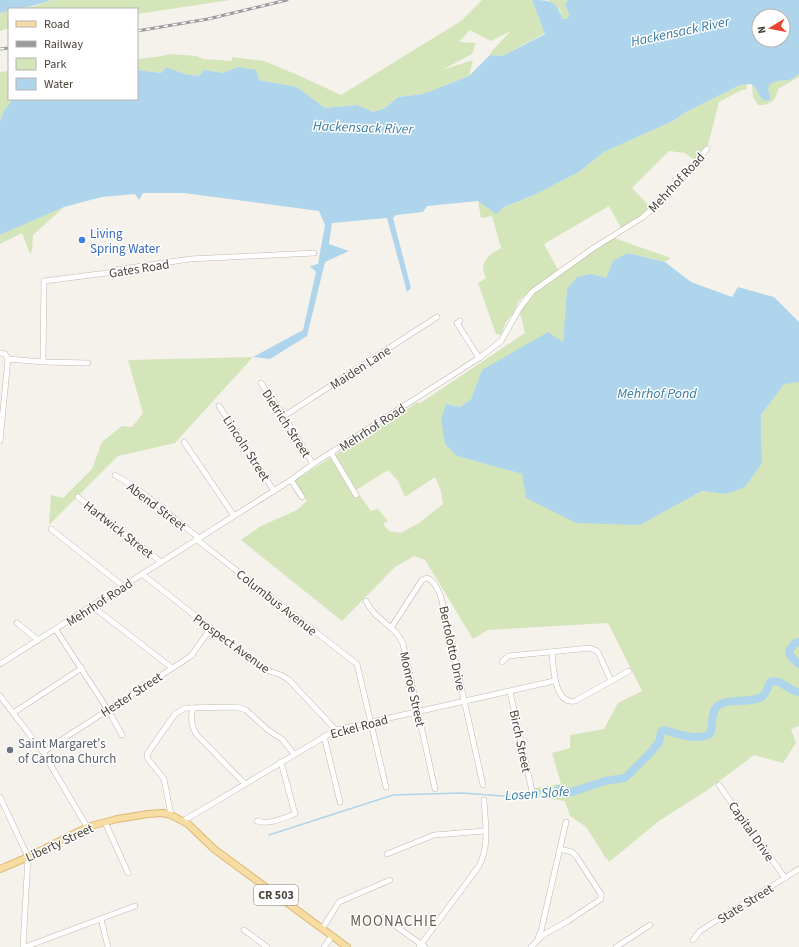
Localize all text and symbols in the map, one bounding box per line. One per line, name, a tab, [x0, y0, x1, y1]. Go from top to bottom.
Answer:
legend	[8, 8, 138, 100]
north arrow	[751, 8, 791, 48]
water label: Hackensack River	[629, 12, 733, 52]
text: Road	[44, 16, 70, 33]
text: N	[754, 25, 770, 35]
text: Railway	[44, 36, 83, 53]
text: Park	[44, 56, 66, 73]
text: Water	[44, 76, 74, 93]
water label: Hackensack River	[312, 116, 415, 140]
street label: Mehrhof Road	[644, 149, 709, 217]
place label: Living Spring Water	[90, 225, 160, 258]
marker: Living Spring Water	[77, 235, 87, 245]
street label: Gates Road	[108, 255, 171, 283]
street label: Maiden Lane	[327, 341, 394, 394]
water label: Mehrhof Pond	[617, 384, 697, 404]
street label: Dietrich Street	[257, 386, 315, 462]
street label: Mehrhof Road	[336, 400, 409, 456]
street label: Lincoln Street	[218, 412, 274, 485]
street label: Abend Street	[123, 478, 190, 535]
street label: Hartwick Street	[80, 497, 158, 563]
street label: Columbus Avenue	[232, 566, 321, 640]
street label: Mehrhof Road	[63, 575, 136, 631]
street label: Bertolotto Drive	[434, 604, 470, 692]
street label: Prospect Avenue	[189, 610, 273, 678]
street label: Monroe Street	[395, 650, 430, 729]
street label: Hester Street	[97, 668, 166, 722]
street label: Birch Street	[505, 708, 536, 775]
street label: Eckel Road	[328, 711, 390, 743]
place label: Saint Margaret's of Cartona Church	[18, 735, 116, 768]
marker: Saint Margaret's of Cartona Church	[5, 745, 15, 755]
water label: Losen Slofe	[504, 782, 570, 806]
street label: Capital Drive	[724, 798, 778, 865]
street label: Liberty Street	[22, 819, 97, 867]
street label: State Street	[714, 879, 778, 928]
road number: CR 503	[254, 885, 298, 905]
district label: MOONACHIE	[350, 911, 438, 932]

